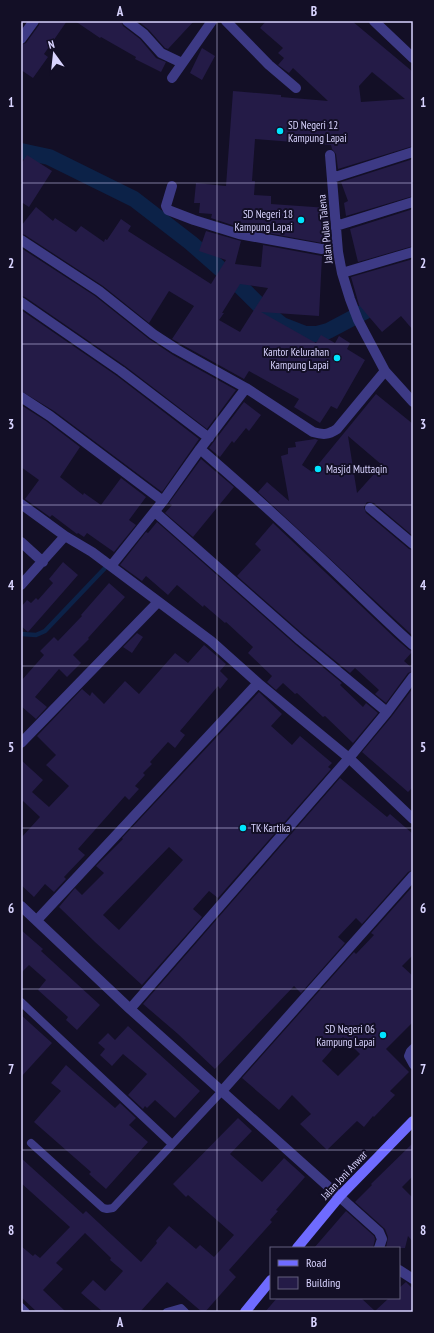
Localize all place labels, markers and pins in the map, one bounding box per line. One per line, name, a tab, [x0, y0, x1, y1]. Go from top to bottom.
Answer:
place label: SD Negeri 12 Kampung Lapai	[288, 118, 347, 145]
marker: SD Negeri 12 Kampung Lapai	[275, 126, 285, 136]
place label: SD Negeri 18 Kampung Lapai	[234, 207, 293, 234]
marker: SD Negeri 18 Kampung Lapai	[296, 215, 306, 225]
place label: Kantor Kelurahan Kampung Lapai	[263, 345, 329, 372]
marker: Kantor Kelurahan Kampung Lapai	[332, 353, 342, 363]
place label: Masjid Muttaqin	[326, 462, 387, 476]
marker: Masjid Muttaqin	[313, 464, 323, 474]
place label: TK Kartika	[251, 821, 290, 835]
marker: TK Kartika	[238, 823, 248, 833]
place label: SD Negeri 06 Kampung Lapai	[316, 1022, 375, 1049]
marker: SD Negeri 06 Kampung Lapai	[378, 1030, 388, 1040]

